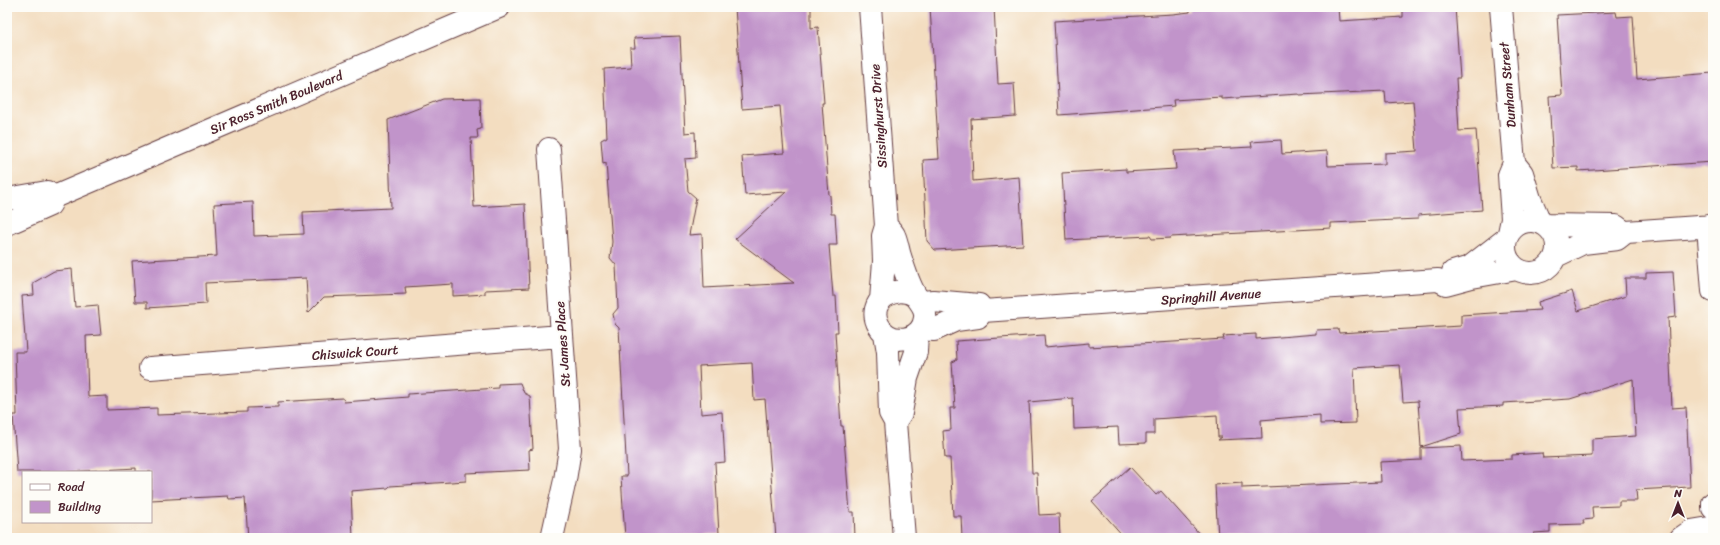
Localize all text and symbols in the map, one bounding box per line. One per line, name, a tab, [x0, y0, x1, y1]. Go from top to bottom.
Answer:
street label: Dunham Street	[1492, 40, 1523, 129]
street label: Sissinghurst Drive	[863, 63, 894, 169]
street label: Sir Ross Smith Boulevard	[206, 64, 347, 141]
street label: Springhill Avenue	[1160, 282, 1262, 311]
street label: St James Place	[548, 300, 577, 388]
street label: Chiswick Court	[311, 338, 399, 367]
legend	[22, 471, 152, 523]
text: Road	[58, 476, 85, 498]
north arrow	[1658, 483, 1698, 523]
text: N	[1673, 484, 1682, 503]
text: Building	[58, 496, 101, 518]

